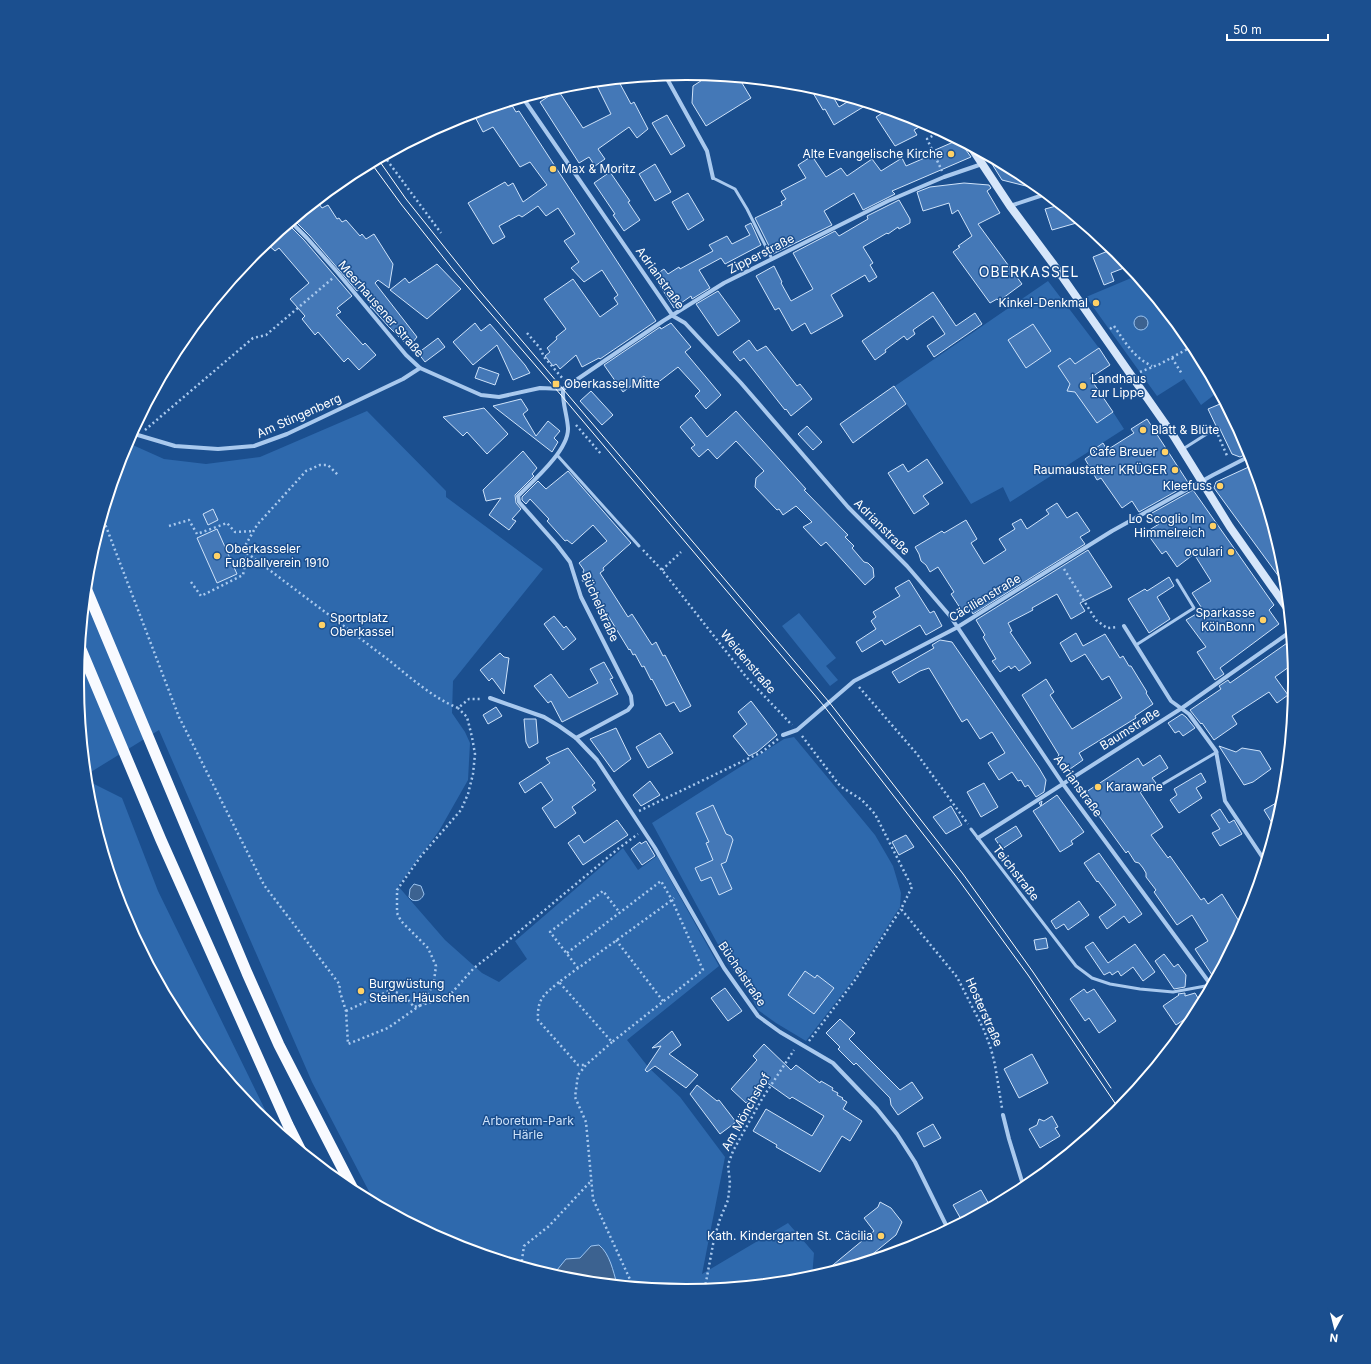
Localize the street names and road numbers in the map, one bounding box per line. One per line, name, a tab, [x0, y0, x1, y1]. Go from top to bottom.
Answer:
street label: Zipperstraße	[725, 230, 797, 277]
street label: Adrianstraße	[633, 244, 688, 312]
street label: Meerhausener Straße	[335, 257, 427, 360]
street label: Am Stingenberg	[254, 390, 344, 441]
street label: Adrianstraße	[851, 496, 913, 558]
street label: Büchelstraße	[578, 570, 623, 644]
street label: Cäcilienstraße	[946, 570, 1023, 625]
street label: Weidenstraße	[717, 627, 779, 697]
street label: Baumstraße	[1097, 704, 1163, 753]
street label: Adrianstraße	[1051, 752, 1106, 820]
street label: Teichstraße	[990, 842, 1043, 904]
street label: Büchelstraße	[715, 939, 770, 1009]
street label: Hosterstraße	[963, 975, 1006, 1049]
street label: Am Mönchshof	[718, 1070, 773, 1153]

